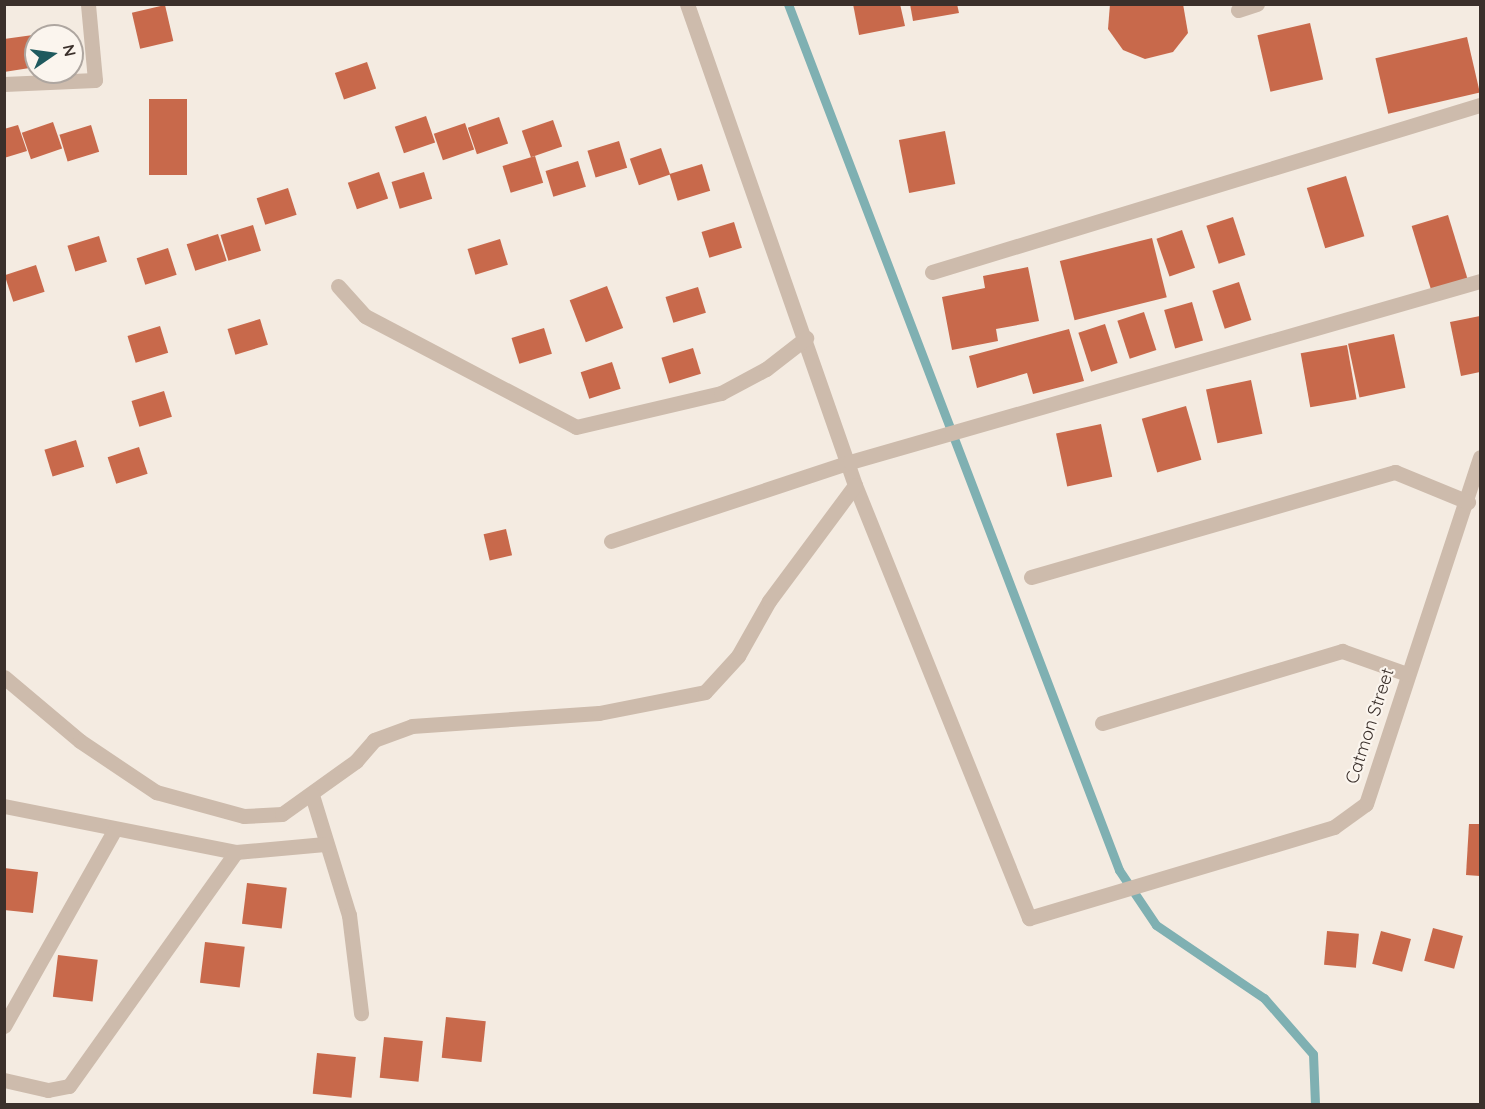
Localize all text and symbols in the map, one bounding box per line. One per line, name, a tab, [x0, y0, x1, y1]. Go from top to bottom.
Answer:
north arrow	[24, 24, 84, 84]
text: N	[59, 42, 81, 58]
street label: Catmon Street	[1341, 665, 1399, 787]

